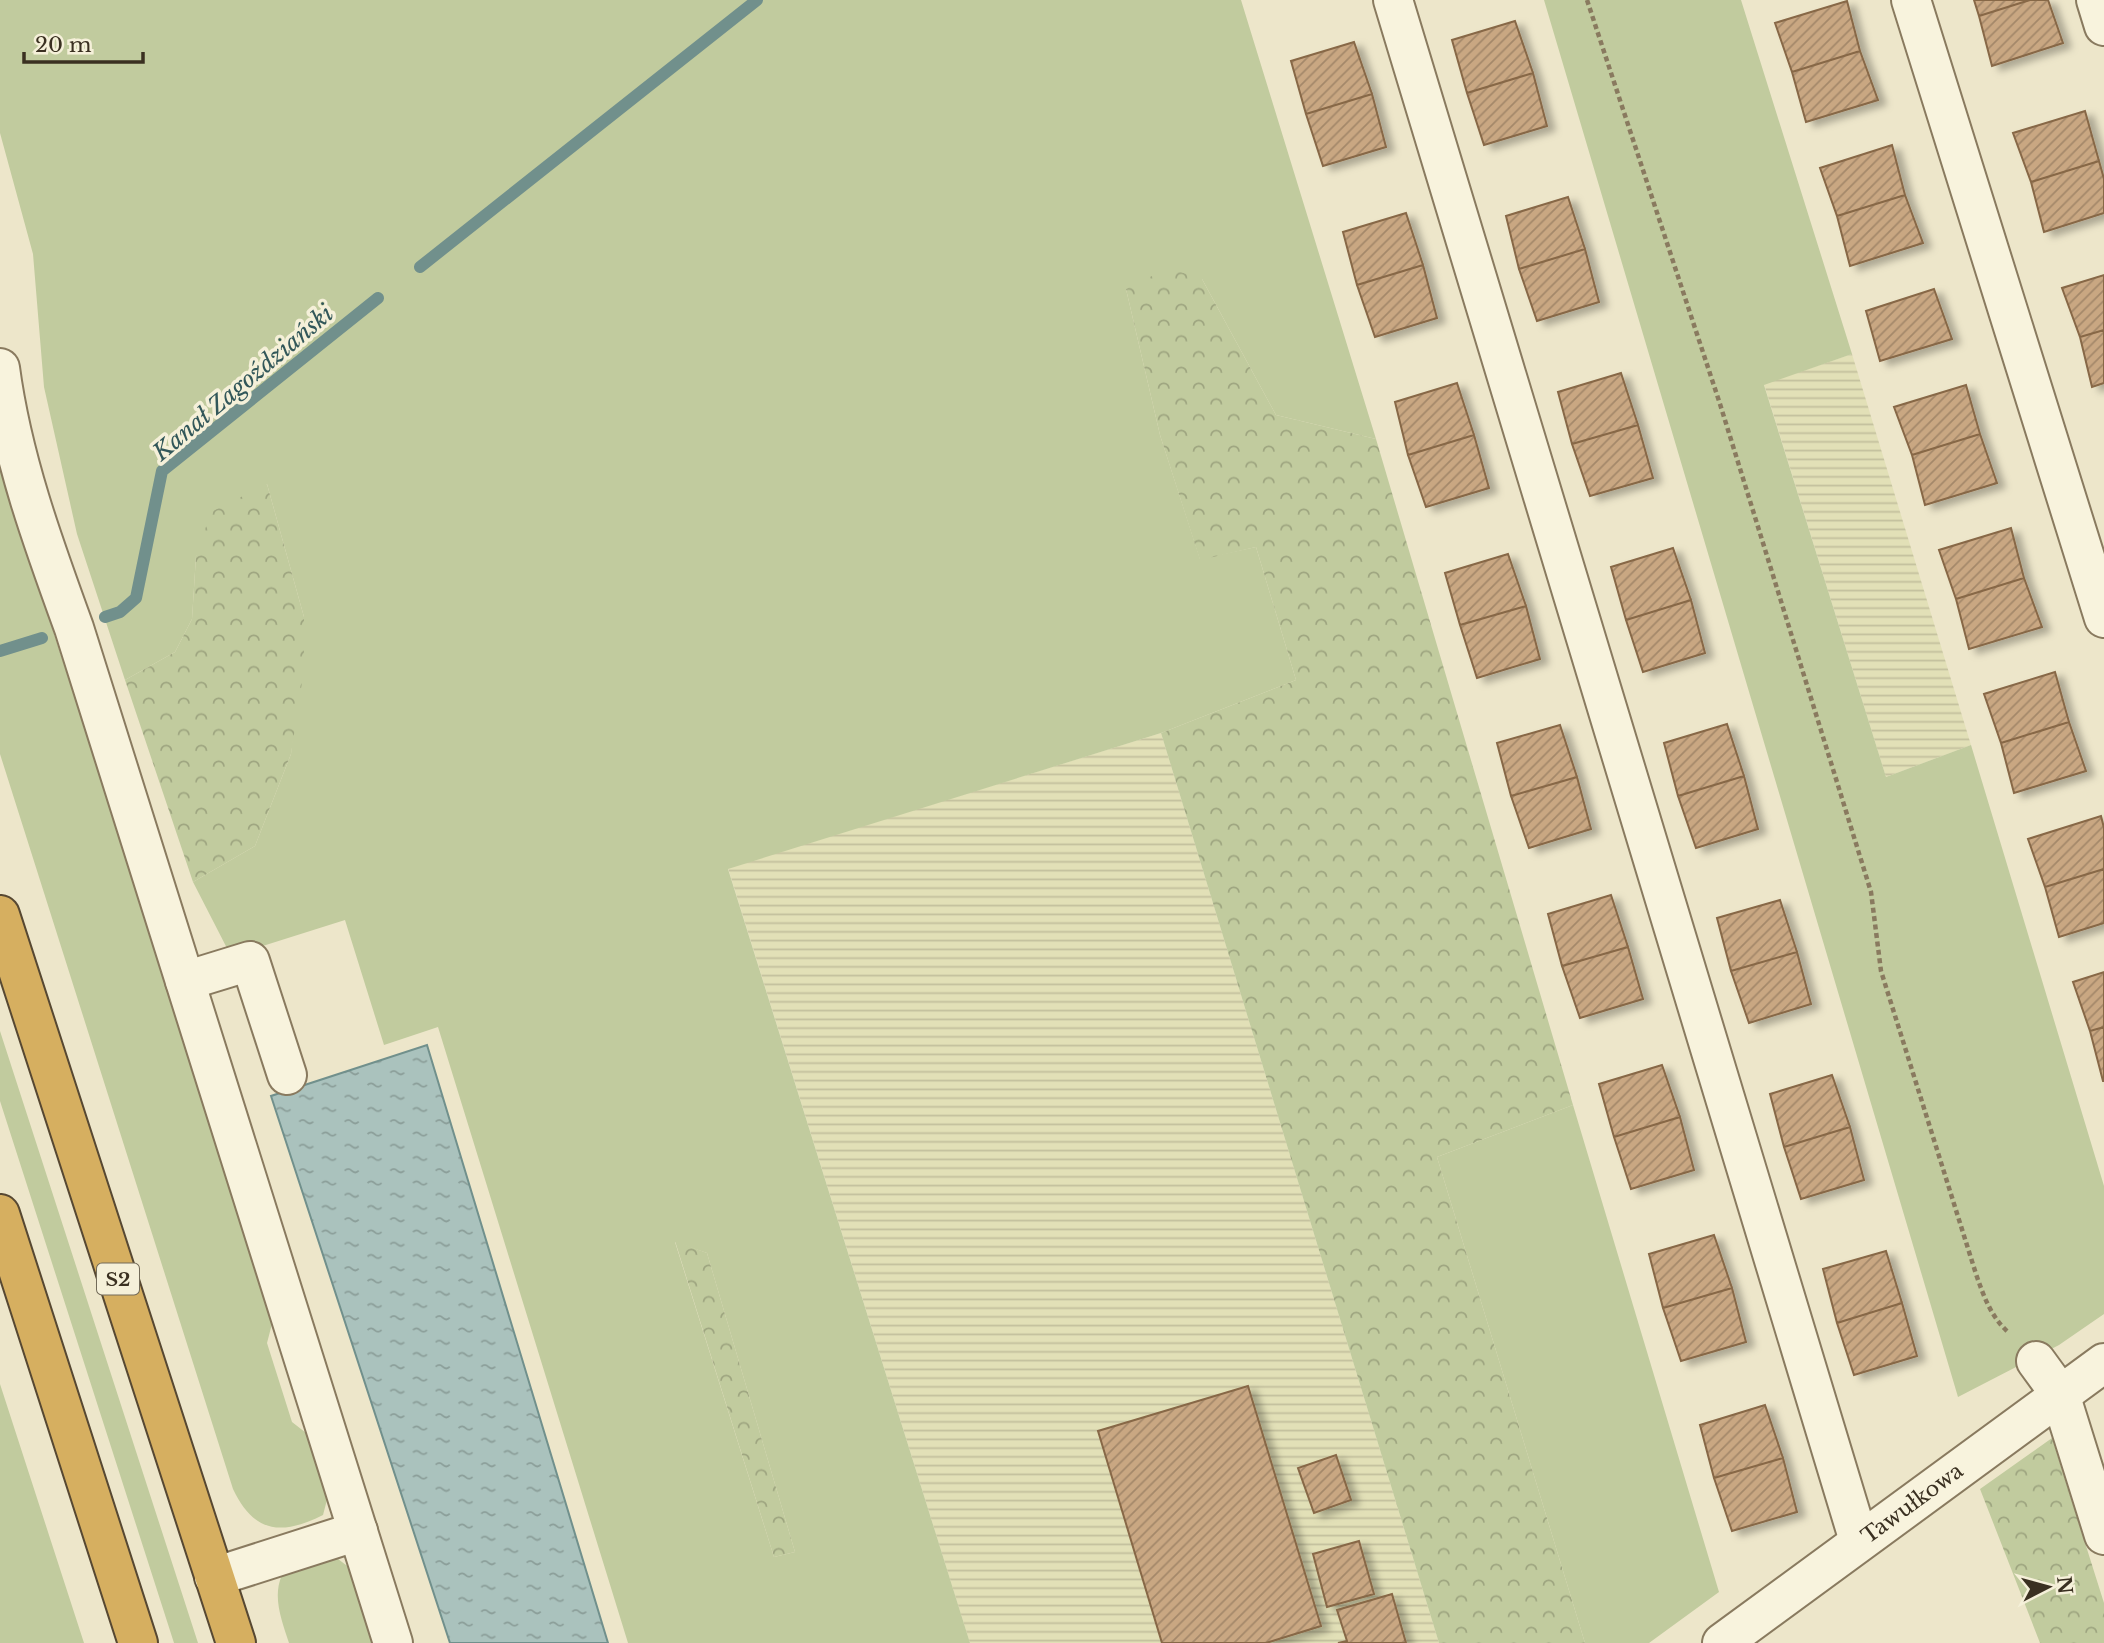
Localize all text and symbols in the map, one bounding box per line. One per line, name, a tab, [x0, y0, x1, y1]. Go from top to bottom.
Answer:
scale bar	[24, 21, 144, 65]
text: 20 m	[35, 32, 92, 58]
water label: Kanał Zagoździański	[146, 299, 339, 467]
road number: S2	[97, 1264, 139, 1294]
street label: Tawułkowa	[1856, 1457, 1969, 1549]
north arrow	[2013, 1552, 2083, 1622]
text: N	[2052, 1575, 2077, 1595]

